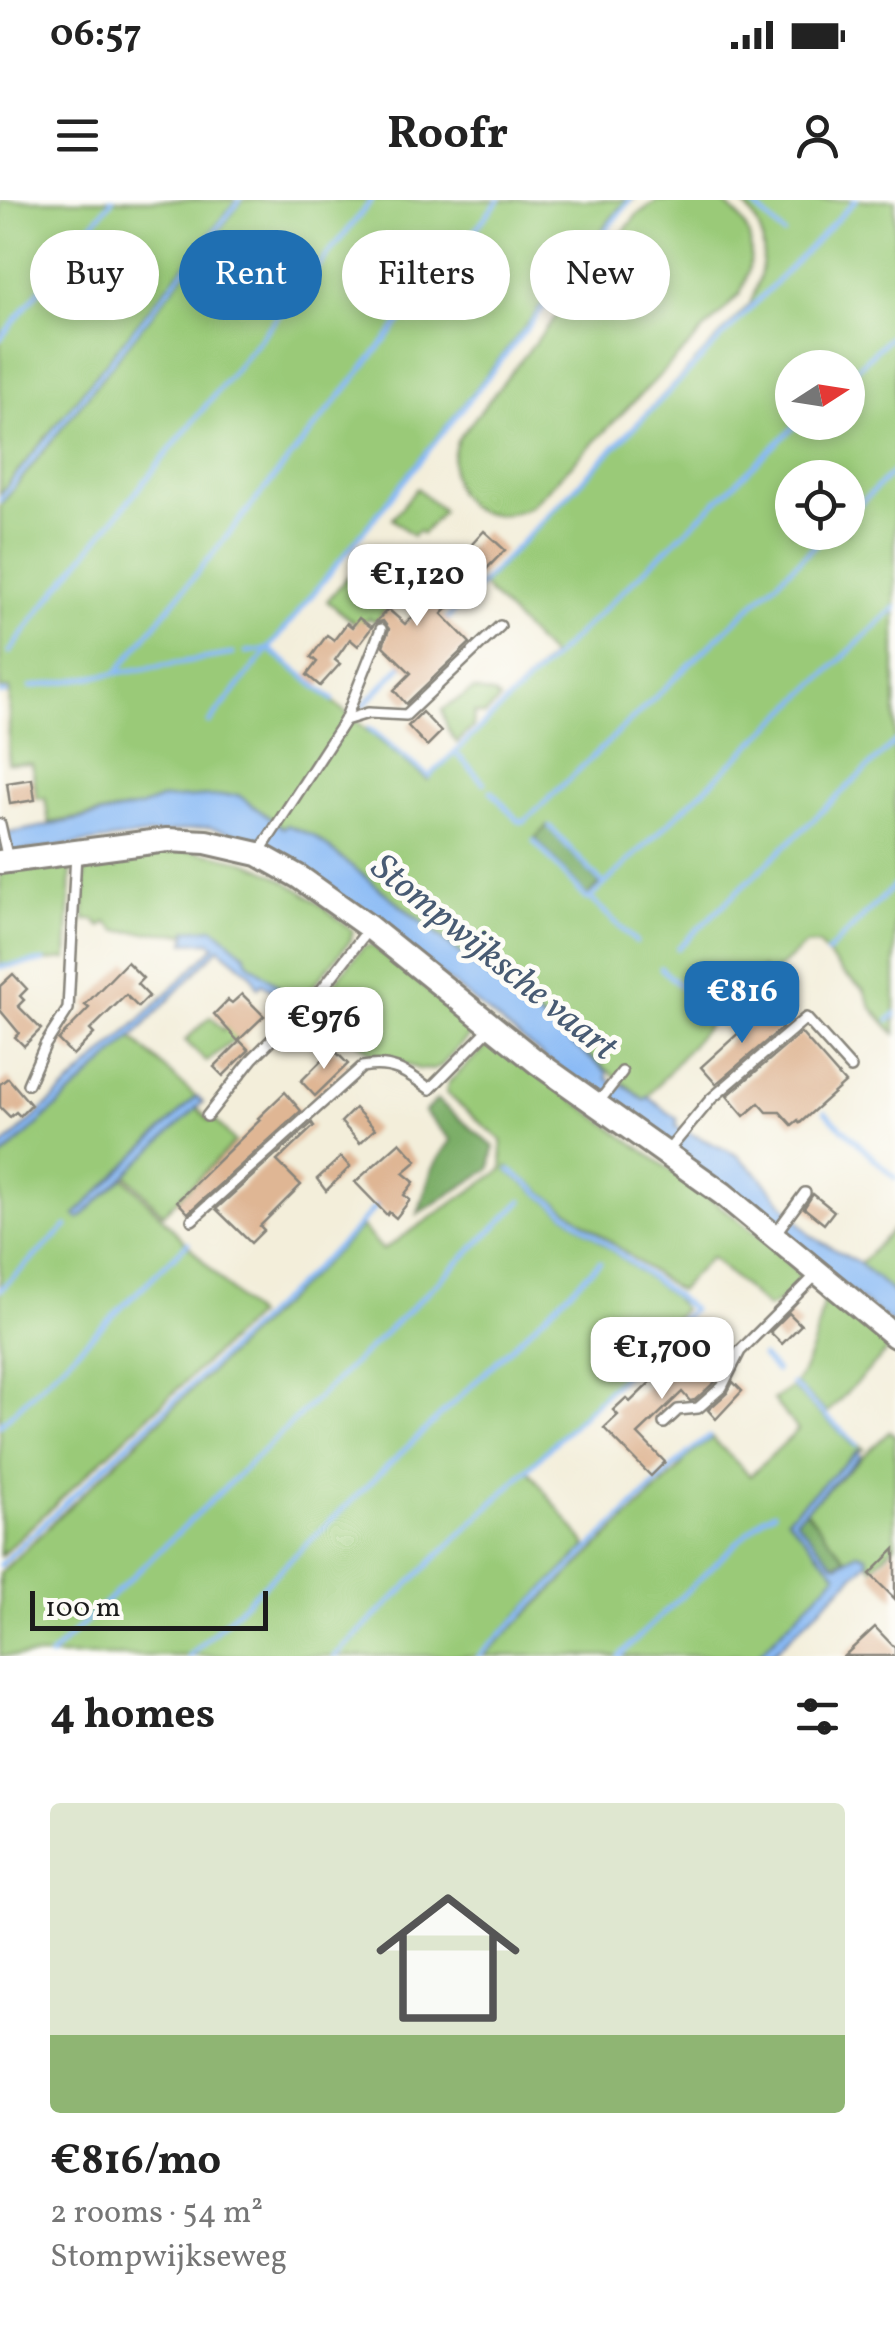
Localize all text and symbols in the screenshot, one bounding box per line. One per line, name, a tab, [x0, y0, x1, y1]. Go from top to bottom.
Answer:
text: 06:57	[50, 9, 142, 62]
text: Roofr	[387, 104, 508, 167]
icon: menu	[50, 108, 105, 163]
icon: person	[790, 108, 845, 163]
chip: Buy	[30, 230, 159, 320]
chip: Rent	[179, 230, 322, 320]
chip: Filters	[342, 230, 510, 320]
chip: New	[530, 230, 670, 320]
north arrow	[775, 350, 865, 440]
map controls	[775, 350, 865, 550]
button: locate	[775, 460, 865, 550]
pin: €1,120	[336, 544, 498, 629]
text: €1,120	[370, 554, 464, 598]
water label: Stompwijksche vaart	[358, 843, 628, 1075]
pin: €816	[683, 961, 801, 1046]
text: €816	[706, 971, 778, 1015]
pin: €976	[265, 987, 383, 1072]
text: €976	[287, 997, 361, 1041]
pin: €1,700	[581, 1317, 743, 1402]
text: €1,700	[613, 1327, 711, 1371]
scale bar	[30, 1586, 268, 1630]
text: 100 m	[45, 1589, 120, 1628]
text: 4 homes	[50, 1687, 215, 1746]
icon: filters	[790, 1689, 845, 1744]
icon: home	[358, 1868, 538, 2048]
text: €816/mo	[50, 2133, 221, 2192]
text: 2 rooms · 54 m²	[50, 2192, 263, 2236]
text: Stompwijkseweg	[50, 2236, 287, 2280]

